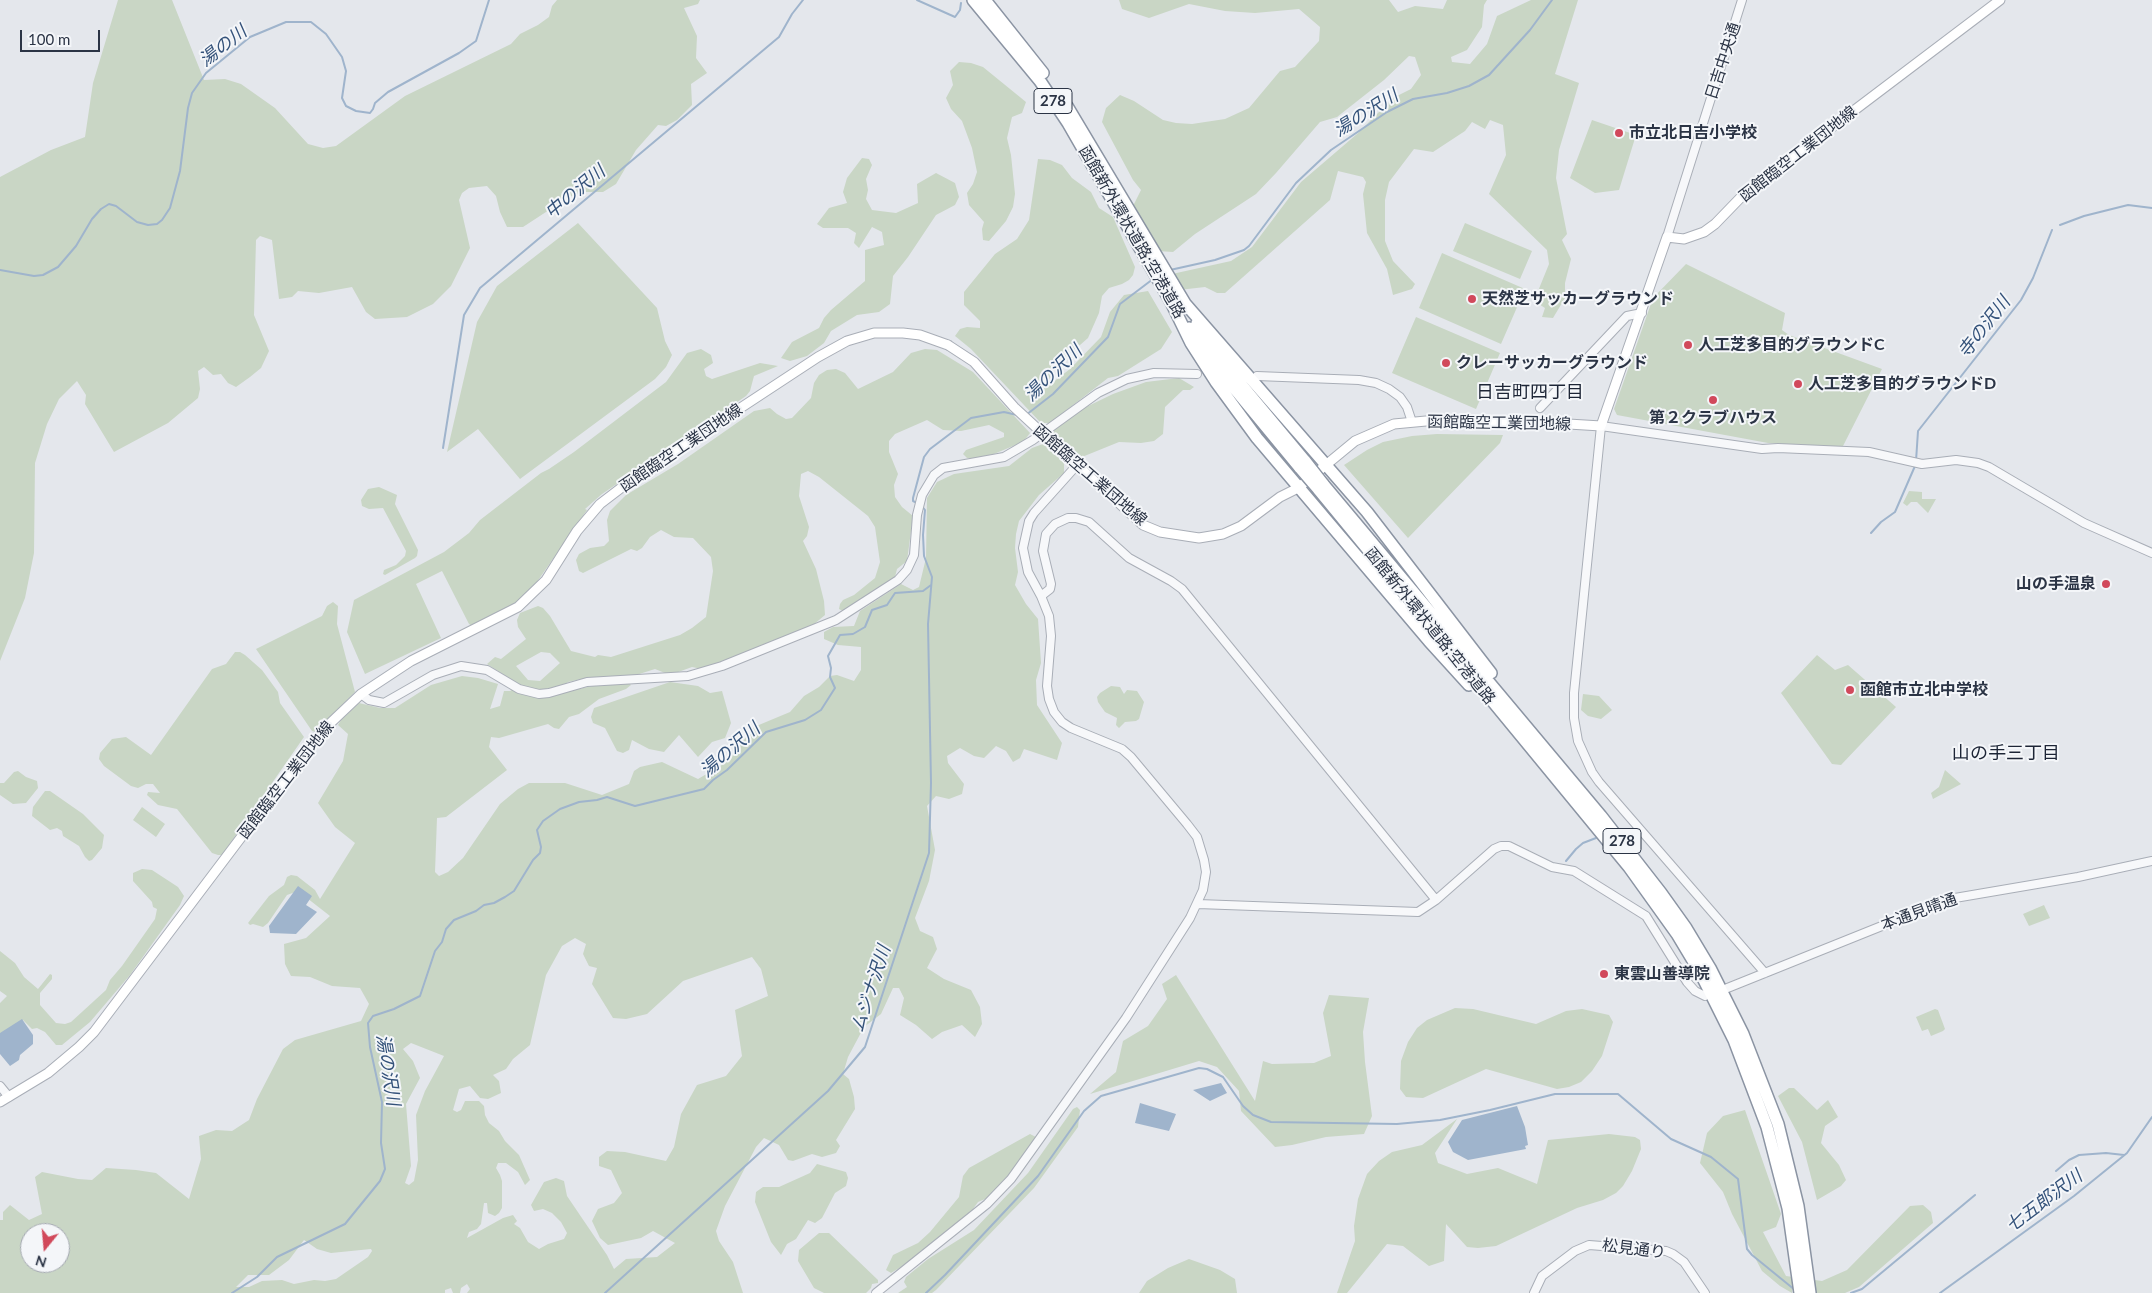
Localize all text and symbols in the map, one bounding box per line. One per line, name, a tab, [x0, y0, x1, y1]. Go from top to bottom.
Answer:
scale bar	[22, 20, 102, 52]
street label: 日吉中央通	[1702, 20, 1744, 102]
water label: 湯の川	[195, 21, 251, 71]
text: 100 m	[28, 30, 70, 48]
water label: 湯の沢川	[1330, 85, 1402, 141]
road number: 278	[1034, 88, 1072, 114]
street label: 函館臨空工業団地線	[1735, 102, 1861, 206]
place label: 市立北日吉小学校	[1629, 123, 1757, 143]
marker: 市立北日吉小学校	[1613, 127, 1625, 139]
street label: 函館新外環状道路;空港道路	[1075, 142, 1189, 322]
water label: 中の沢川	[540, 161, 610, 223]
place label: 天然芝サッカーグラウンド	[1482, 289, 1674, 309]
water label: 寺の沢川	[1953, 292, 2015, 362]
marker: 天然芝サッカーグラウンド	[1466, 293, 1478, 305]
place label: 人工芝多目的グラウンドC	[1698, 335, 1885, 355]
marker: 人工芝多目的グラウンドC	[1682, 339, 1694, 351]
water label: 湯の沢川	[1020, 340, 1086, 406]
place label: クレーサッカーグラウンド	[1456, 353, 1648, 373]
marker: クレーサッカーグラウンド	[1440, 357, 1452, 369]
place label: 人工芝多目的グラウンドD	[1808, 374, 1996, 394]
marker: 人工芝多目的グラウンドD	[1792, 378, 1804, 390]
district label: 日吉町四丁目	[1476, 381, 1584, 403]
marker: 第２クラブハウス	[1707, 394, 1719, 406]
street label: 函館臨空工業団地線	[616, 400, 746, 496]
place label: 第２クラブハウス	[1649, 408, 1777, 428]
street label: 函館臨空工業団地線	[1427, 412, 1571, 434]
street label: 函館臨空工業団地線	[1029, 421, 1151, 529]
street label: 函館新外環状道路;空港道路	[1361, 544, 1499, 708]
place label: 山の手温泉	[2016, 574, 2096, 594]
marker: 山の手温泉	[2100, 578, 2112, 590]
place label: 函館市立北中学校	[1860, 680, 1988, 700]
marker: 函館市立北中学校	[1844, 684, 1856, 696]
street label: 函館臨空工業団地線	[234, 717, 338, 843]
water label: 湯の沢川	[696, 718, 764, 782]
district label: 山の手三丁目	[1952, 742, 2060, 764]
road number: 278	[1603, 828, 1641, 854]
street label: 本通見晴通	[1878, 889, 1960, 935]
water label: ムジナ沢川	[847, 943, 895, 1035]
place label: 東雲山善導院	[1614, 964, 1710, 984]
marker: 東雲山善導院	[1598, 968, 1610, 980]
water label: 湯の沢川	[372, 1033, 404, 1107]
water label: 七五郎沢川	[2002, 1165, 2086, 1237]
north arrow	[20, 1223, 70, 1273]
street label: 松見通り	[1601, 1236, 1667, 1262]
text: N	[33, 1252, 48, 1272]

